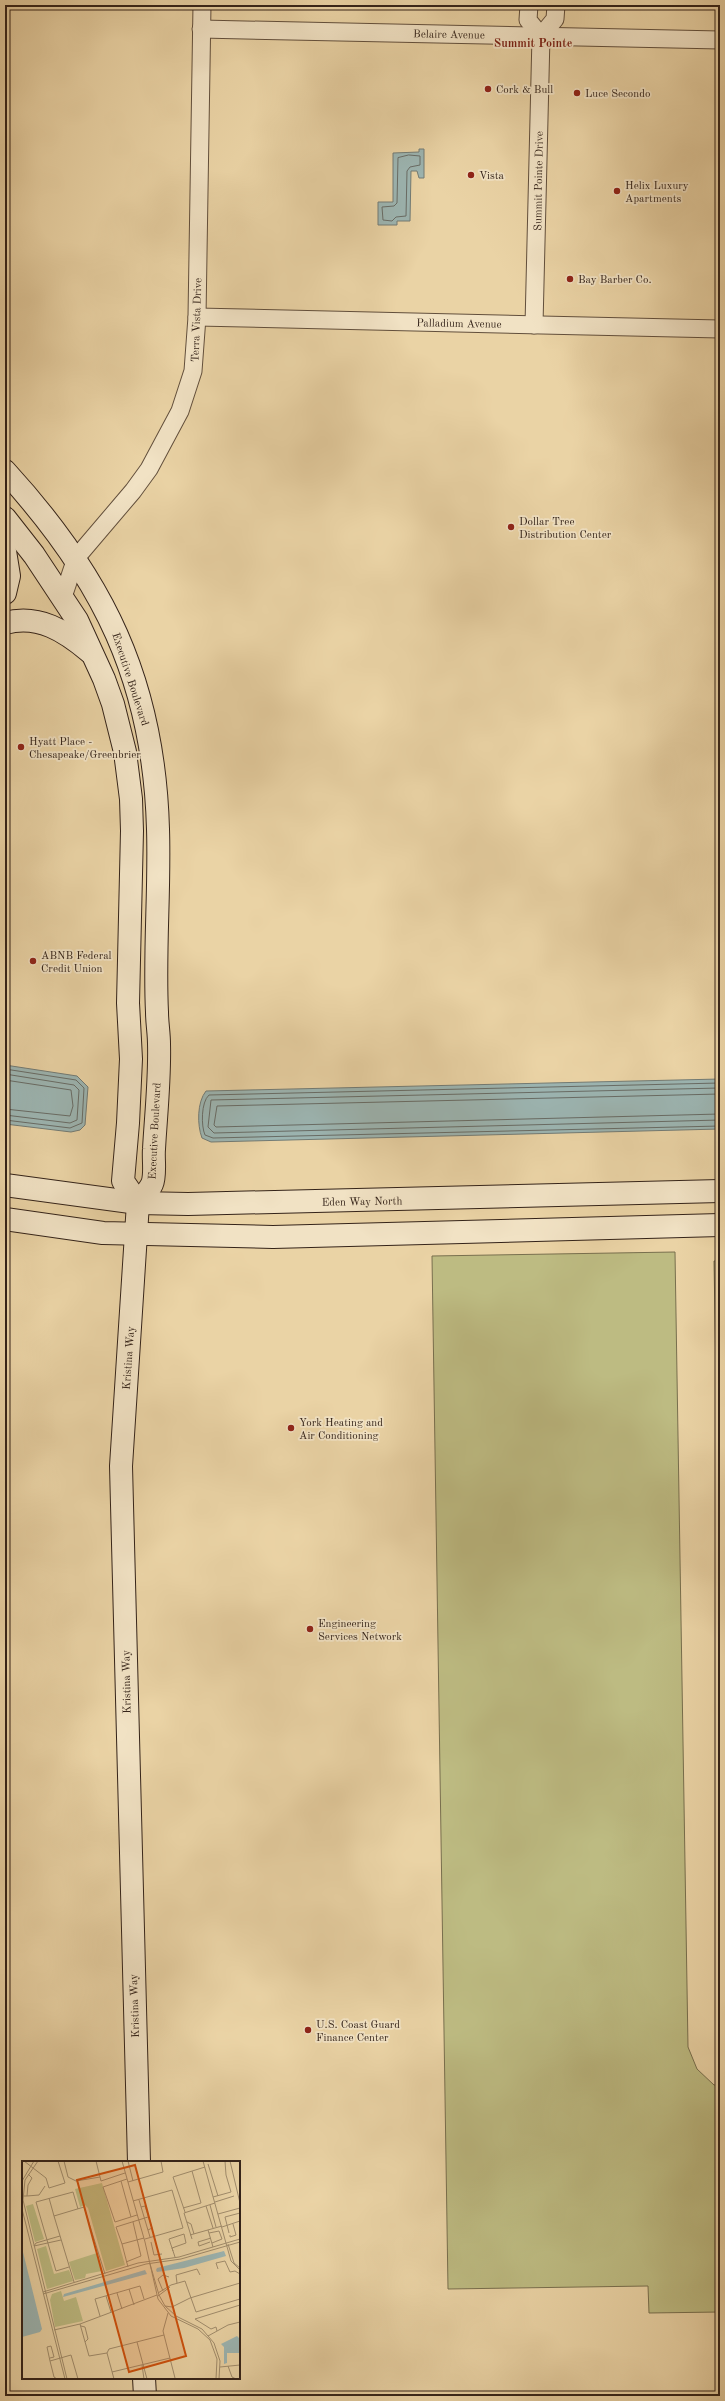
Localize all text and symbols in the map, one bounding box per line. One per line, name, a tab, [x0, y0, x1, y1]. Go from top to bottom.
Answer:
street label: Belaire Avenue	[413, 29, 485, 42]
district label: Summit Pointe	[494, 38, 573, 50]
marker: Cork & Bull	[483, 84, 493, 94]
place label: Cork & Bull	[496, 85, 553, 96]
marker: Luce Secondo	[572, 88, 582, 98]
place label: Luce Secondo	[585, 89, 650, 100]
street label: Summit Pointe Drive	[533, 131, 546, 231]
marker: Vista	[466, 170, 476, 180]
place label: Vista	[479, 171, 505, 182]
place label: Helix Luxury Apartments	[625, 181, 689, 205]
marker: Helix Luxury Apartments	[612, 186, 622, 196]
marker: Bay Barber Co.	[565, 274, 575, 284]
place label: Bay Barber Co.	[578, 275, 651, 286]
street label: Terra Vista Drive	[191, 278, 204, 362]
street label: Palladium Avenue	[416, 318, 502, 331]
place label: Dollar Tree Distribution Center	[519, 517, 612, 541]
marker: Dollar Tree Distribution Center	[506, 522, 516, 532]
street label: Executive Boulevard	[109, 632, 150, 728]
place label: Hyatt Place - Chesapeake/Greenbrier	[29, 737, 141, 761]
marker: Hyatt Place - Chesapeake/Greenbrier	[16, 742, 26, 752]
place label: ABNB Federal Credit Union	[41, 951, 112, 975]
marker: ABNB Federal Credit Union	[28, 956, 38, 966]
street label: Executive Boulevard	[147, 1082, 164, 1180]
street label: Eden Way North	[322, 1196, 402, 1209]
street label: Kristina Way	[122, 1326, 137, 1390]
place label: York Heating and Air Conditioning	[299, 1418, 383, 1442]
marker: York Heating and Air Conditioning	[286, 1423, 296, 1433]
place label: Engineering Services Network	[318, 1619, 402, 1643]
marker: Engineering Services Network	[305, 1624, 315, 1634]
street label: Kristina Way	[121, 1650, 134, 1714]
street label: Kristina Way	[129, 1974, 142, 2038]
place label: U.S. Coast Guard Finance Center	[316, 2020, 400, 2044]
marker: U.S. Coast Guard Finance Center	[303, 2025, 313, 2035]
inset map	[22, 2161, 240, 2379]

